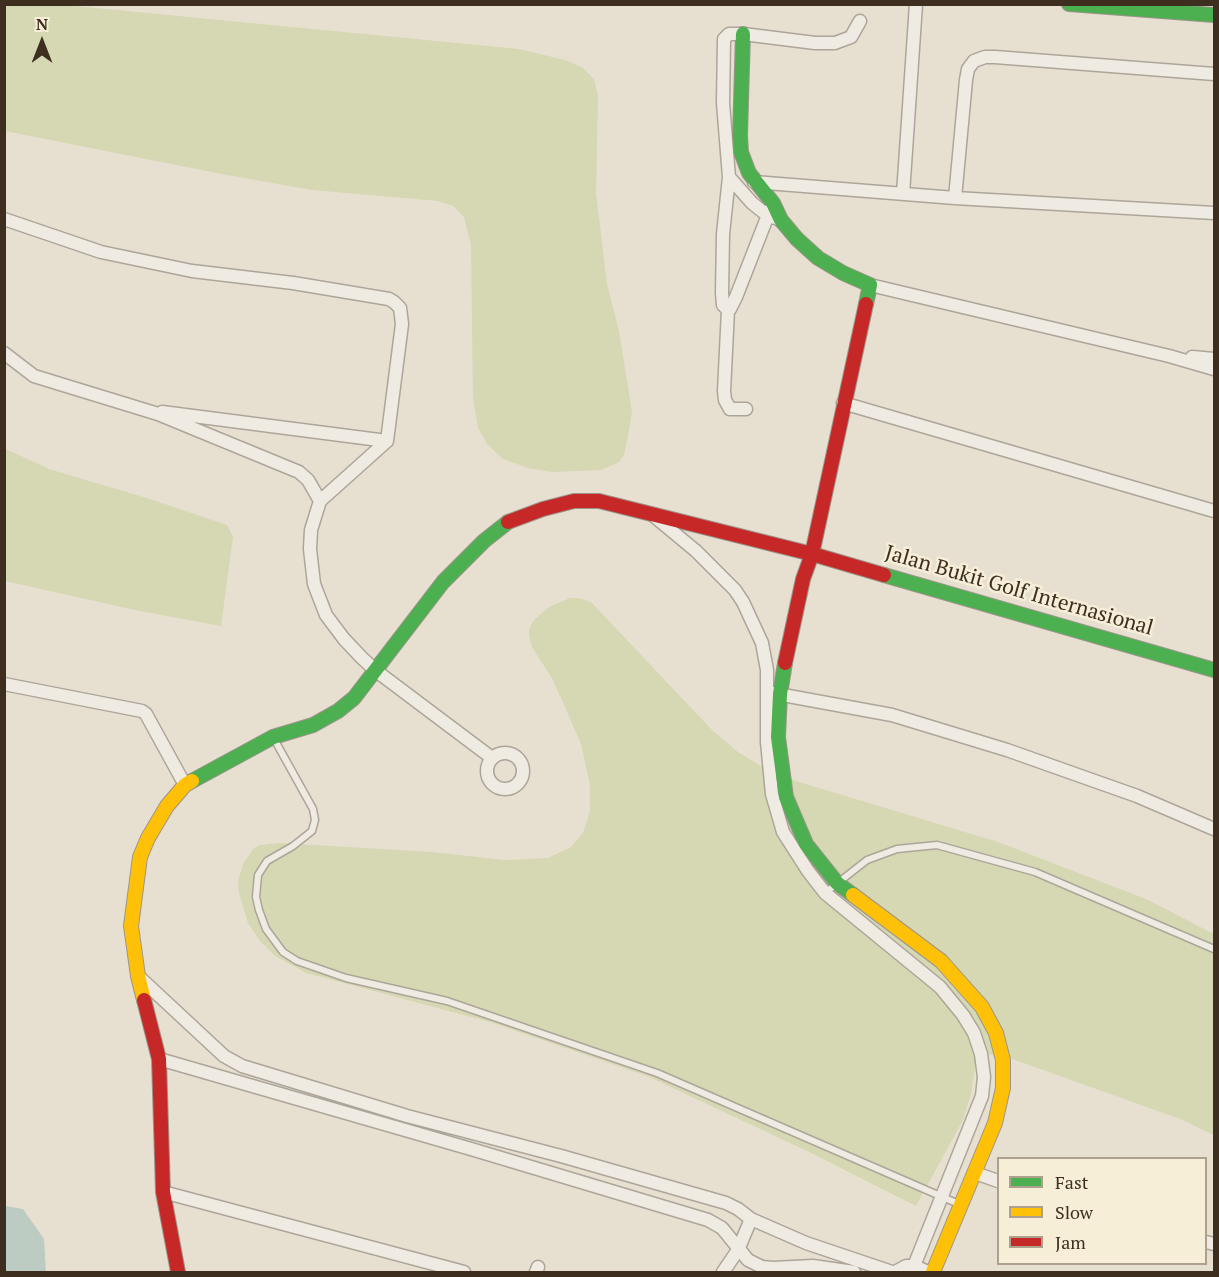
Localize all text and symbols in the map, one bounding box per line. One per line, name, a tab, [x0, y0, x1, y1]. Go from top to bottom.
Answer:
north arrow	[12, 12, 72, 72]
text: N	[36, 13, 48, 35]
street label: Jalan Bukit Golf Internasional	[882, 541, 1156, 641]
legend	[997, 1157, 1207, 1265]
text: Fast	[1055, 1170, 1088, 1194]
text: Slow	[1055, 1200, 1093, 1224]
text: Jam	[1055, 1230, 1086, 1254]

